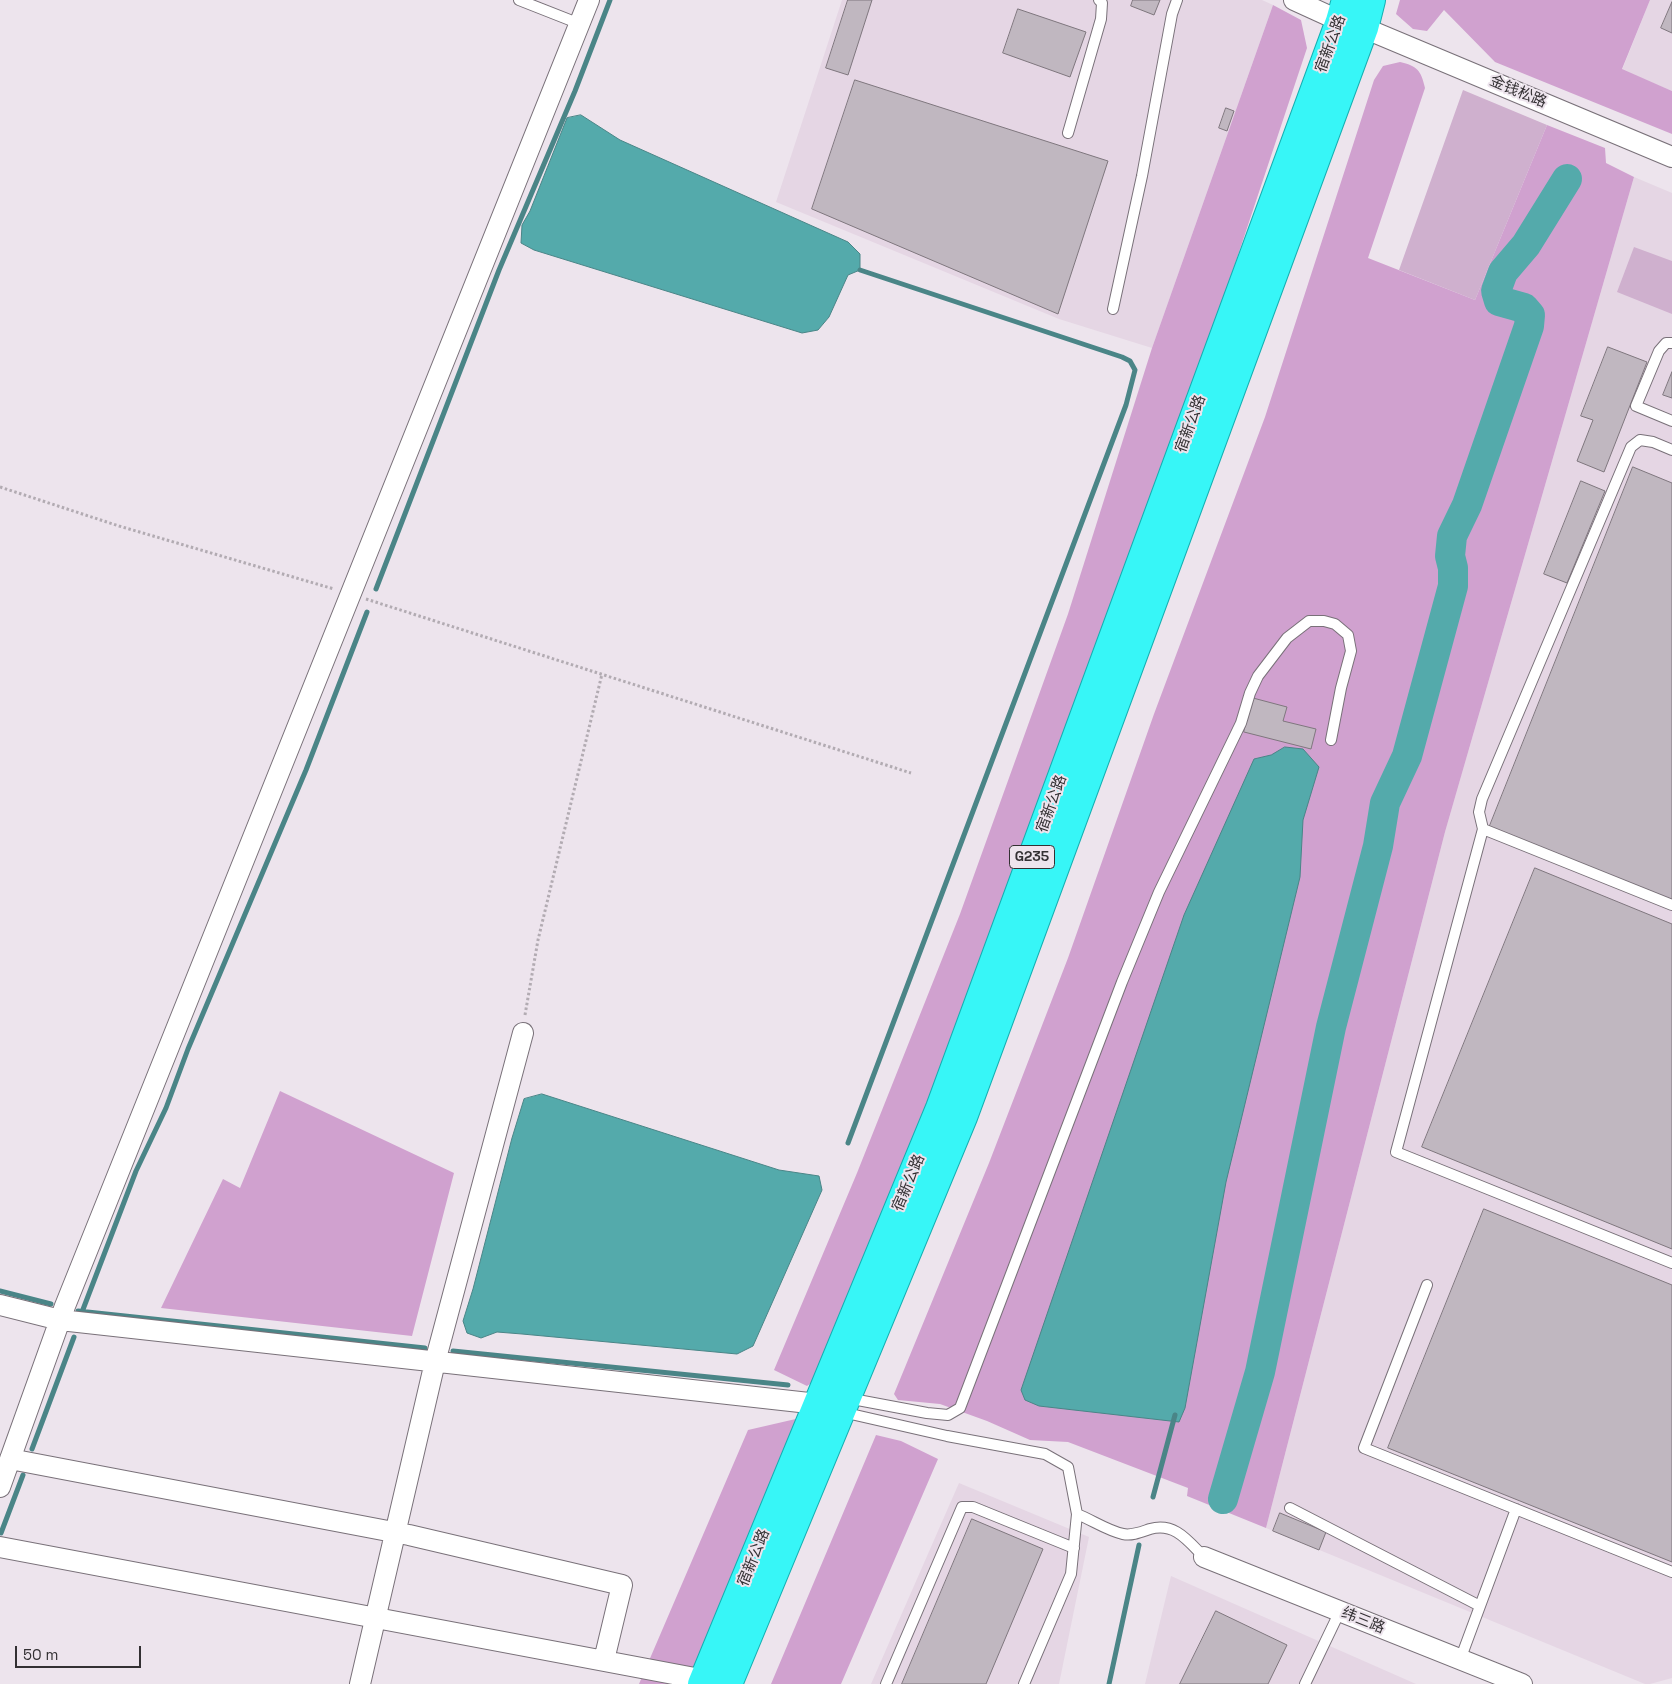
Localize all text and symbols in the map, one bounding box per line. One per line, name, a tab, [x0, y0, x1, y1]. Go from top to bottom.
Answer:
street label: 宿新公路	[1312, 13, 1350, 75]
street label: 金钱松路	[1487, 72, 1549, 112]
street label: 宿新公路	[1172, 393, 1210, 455]
street label: 宿新公路	[1033, 773, 1071, 835]
road number: G235	[1010, 846, 1054, 869]
street label: 宿新公路	[889, 1152, 929, 1214]
street label: 宿新公路	[734, 1527, 774, 1589]
street label: 纬三路	[1339, 1604, 1387, 1638]
scale bar	[18, 1636, 144, 1668]
text: 50 m	[23, 1645, 58, 1664]

